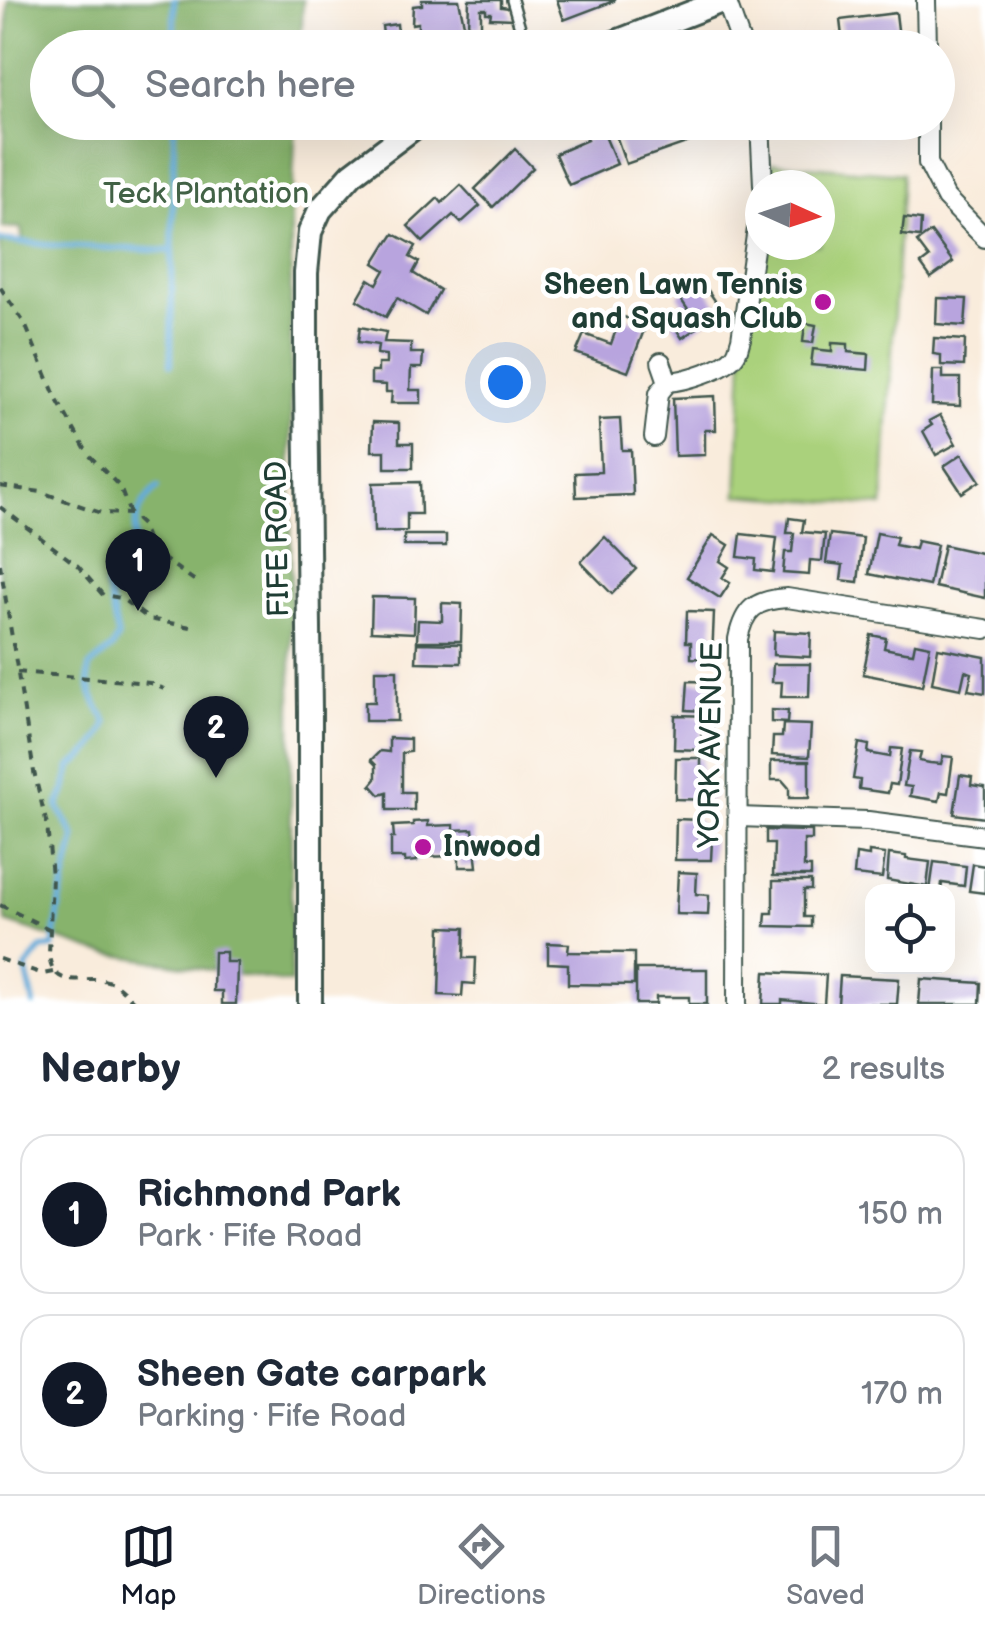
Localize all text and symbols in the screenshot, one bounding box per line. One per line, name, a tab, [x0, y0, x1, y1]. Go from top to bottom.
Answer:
search box	[30, 30, 955, 140]
icon: search	[65, 58, 120, 113]
text: Search here	[145, 63, 356, 108]
north arrow	[745, 170, 835, 260]
park label: Teck Plantation	[103, 176, 309, 212]
place label: Sheen Lawn Tennis and Squash Club	[544, 267, 803, 337]
marker: Sheen Lawn Tennis and Squash Club	[812, 291, 834, 313]
your location	[480, 357, 531, 408]
street label: FIFE ROAD	[259, 460, 297, 618]
pin: 1	[106, 528, 170, 611]
street label: YORK AVENUE	[691, 642, 731, 849]
pin: 2	[184, 696, 248, 778]
place label: Inwood	[443, 829, 541, 865]
marker: Inwood	[412, 836, 434, 858]
map controls	[865, 884, 955, 974]
button: locate	[865, 884, 955, 974]
text: Nearby	[40, 1044, 180, 1095]
text: 2 results	[821, 1050, 945, 1089]
text: Richmond Park	[137, 1172, 401, 1217]
text: 1	[68, 1195, 81, 1234]
text: 150 m	[858, 1195, 943, 1234]
text: Park · Fife Road	[137, 1217, 362, 1256]
text: Sheen Gate carpark	[137, 1352, 486, 1397]
text: 2	[65, 1375, 84, 1414]
text: 170 m	[861, 1375, 943, 1414]
text: Parking · Fife Road	[137, 1397, 406, 1436]
tab: Map	[120, 1519, 177, 1612]
tab: Directions	[417, 1519, 546, 1612]
tab: Saved	[786, 1519, 865, 1612]

